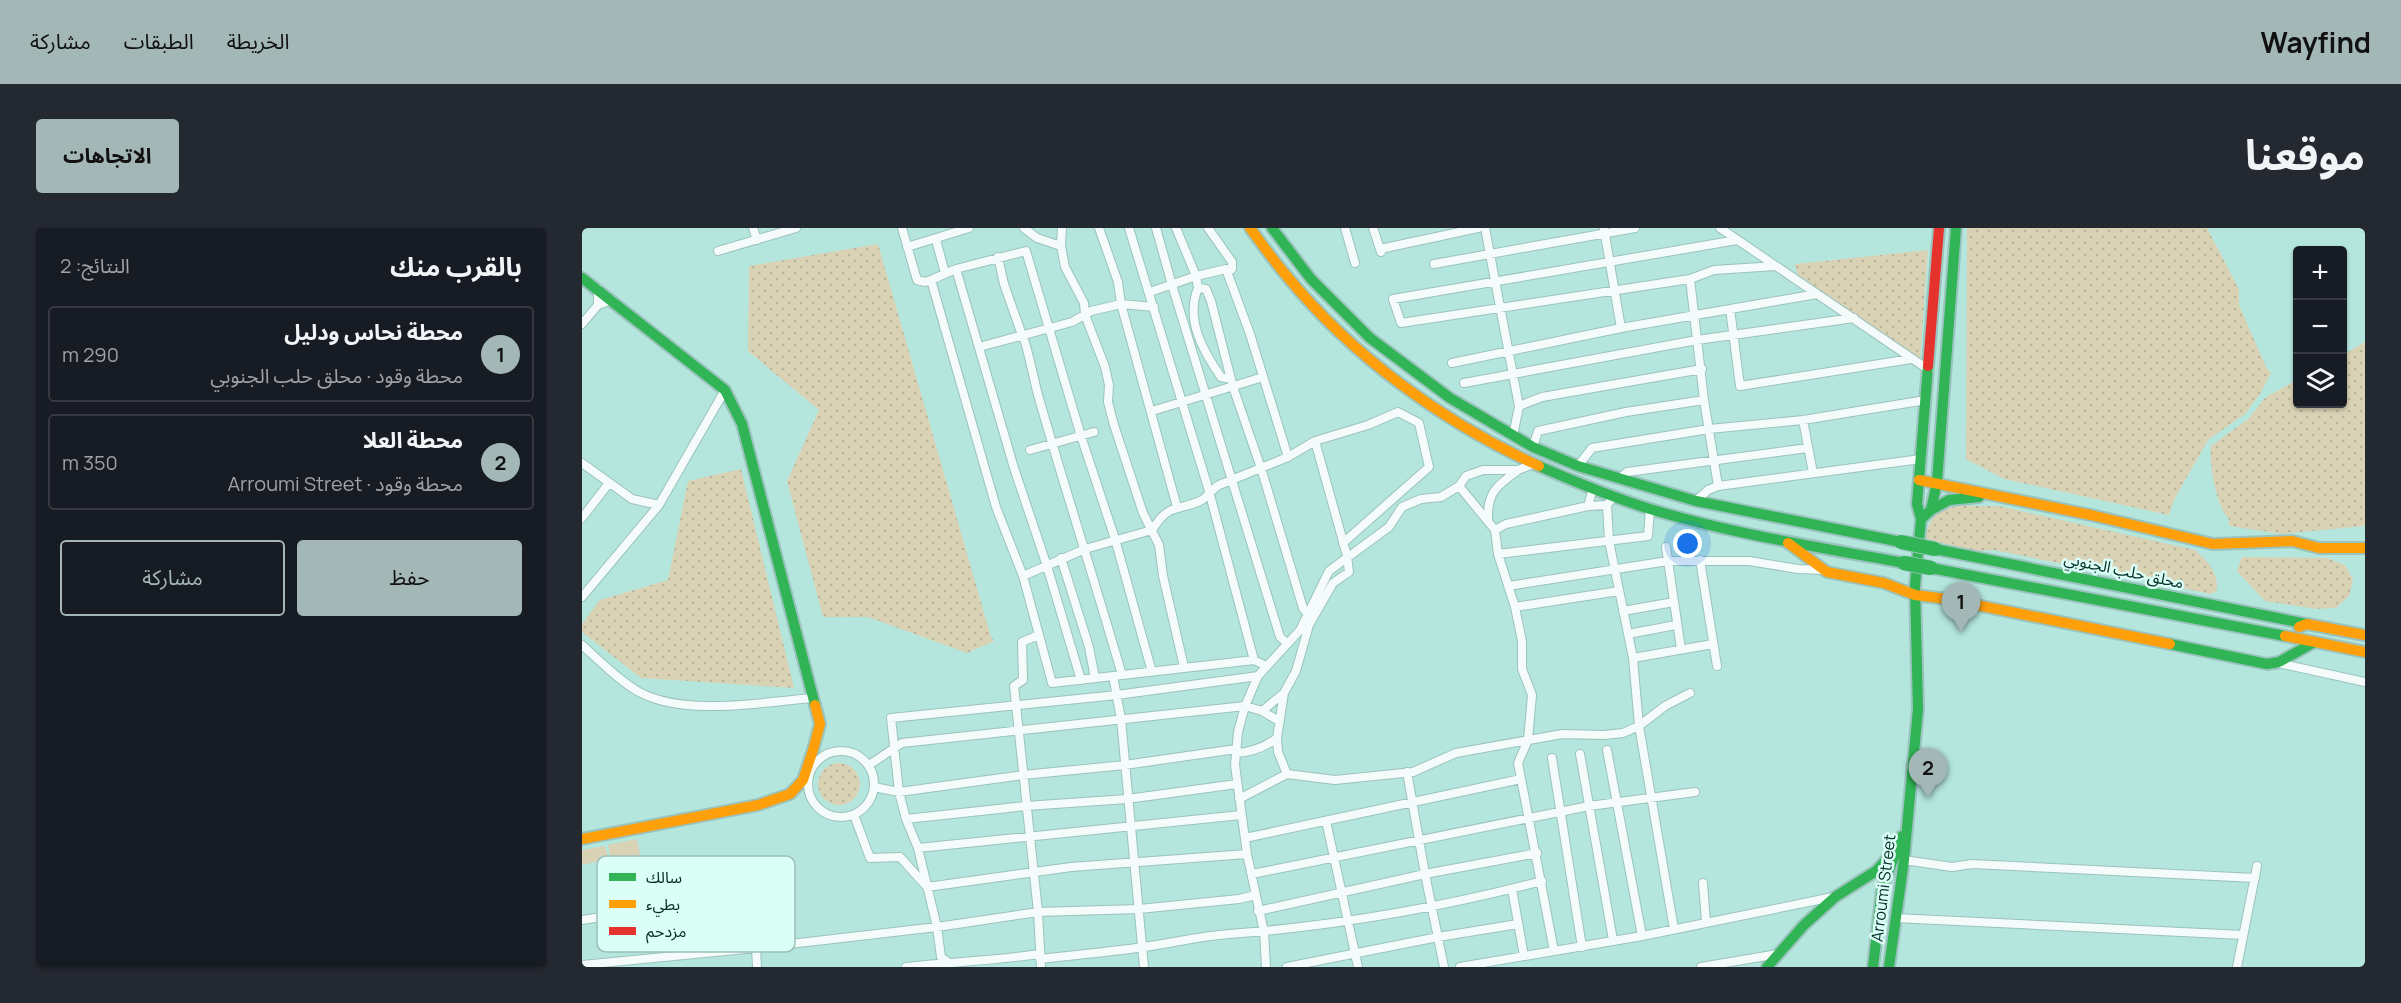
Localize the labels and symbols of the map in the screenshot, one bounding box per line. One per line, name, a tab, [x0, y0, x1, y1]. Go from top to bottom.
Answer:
your location	[1673, 529, 1702, 558]
street label: محلق حلب الجنوبي	[2062, 547, 2186, 595]
pin: 1	[1942, 582, 1980, 632]
pin: 2	[1908, 748, 1948, 798]
street label: Arroumi Street	[1866, 833, 1900, 943]
legend	[597, 856, 795, 952]
text: سالك	[646, 866, 682, 888]
text: بطيء	[646, 893, 680, 917]
text: مزدحم	[646, 920, 686, 944]

